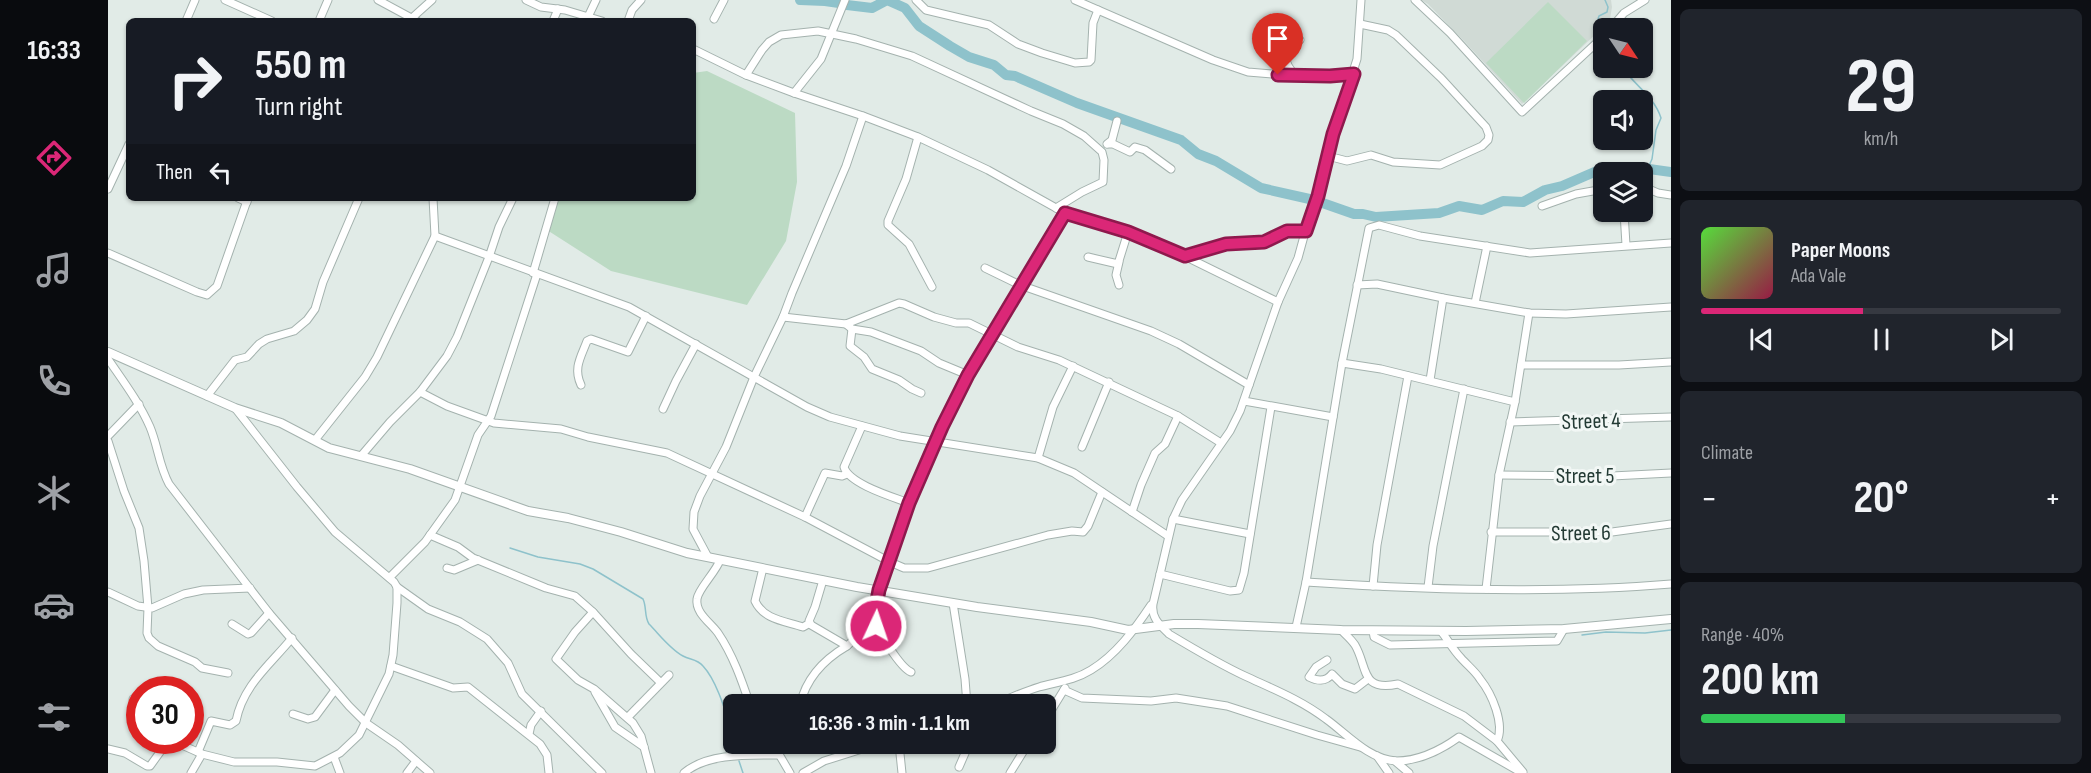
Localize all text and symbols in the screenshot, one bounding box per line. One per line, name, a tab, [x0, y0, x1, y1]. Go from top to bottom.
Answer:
pin	[1252, 13, 1303, 75]
north arrow	[1593, 18, 1653, 78]
map controls	[1593, 18, 1653, 222]
icon: arrive	[1261, 22, 1294, 55]
text: 16:33	[27, 35, 81, 67]
text: 550 m	[255, 40, 346, 91]
text: 29	[1845, 41, 1917, 134]
icon: right	[156, 42, 234, 120]
button: sound	[1593, 90, 1653, 150]
text: Turn right	[255, 91, 342, 123]
text: km/h	[1864, 127, 1898, 151]
icon: directions	[33, 137, 75, 179]
icon: left	[204, 156, 237, 189]
text: Then	[156, 159, 192, 186]
button: layers	[1593, 162, 1653, 222]
text: Paper Moons	[1791, 237, 1890, 264]
icon: music	[33, 249, 75, 291]
text: Ada Vale	[1791, 264, 1846, 288]
icon: previous	[1745, 323, 1778, 356]
icon: pause	[1865, 323, 1898, 356]
icon: next	[1985, 323, 2018, 356]
icon: phone	[33, 360, 75, 402]
street label: Street 4	[1561, 407, 1621, 436]
text: Climate	[1701, 441, 1753, 465]
street label: Street 5	[1556, 463, 1615, 490]
text: 20°	[1853, 471, 1909, 526]
icon: climate	[33, 472, 75, 514]
text: −	[1701, 479, 1717, 519]
text: +	[2045, 479, 2061, 519]
street label: Street 6	[1551, 519, 1611, 548]
icon: car	[33, 584, 75, 626]
position arrow	[844, 594, 908, 658]
text: Range · 40%	[1701, 623, 1784, 647]
text: 200 km	[1701, 653, 1819, 708]
speed limit sign: 30	[126, 676, 204, 754]
icon: filters	[33, 696, 75, 738]
text: 16:36 · 3 min · 1.1 km	[809, 710, 970, 737]

